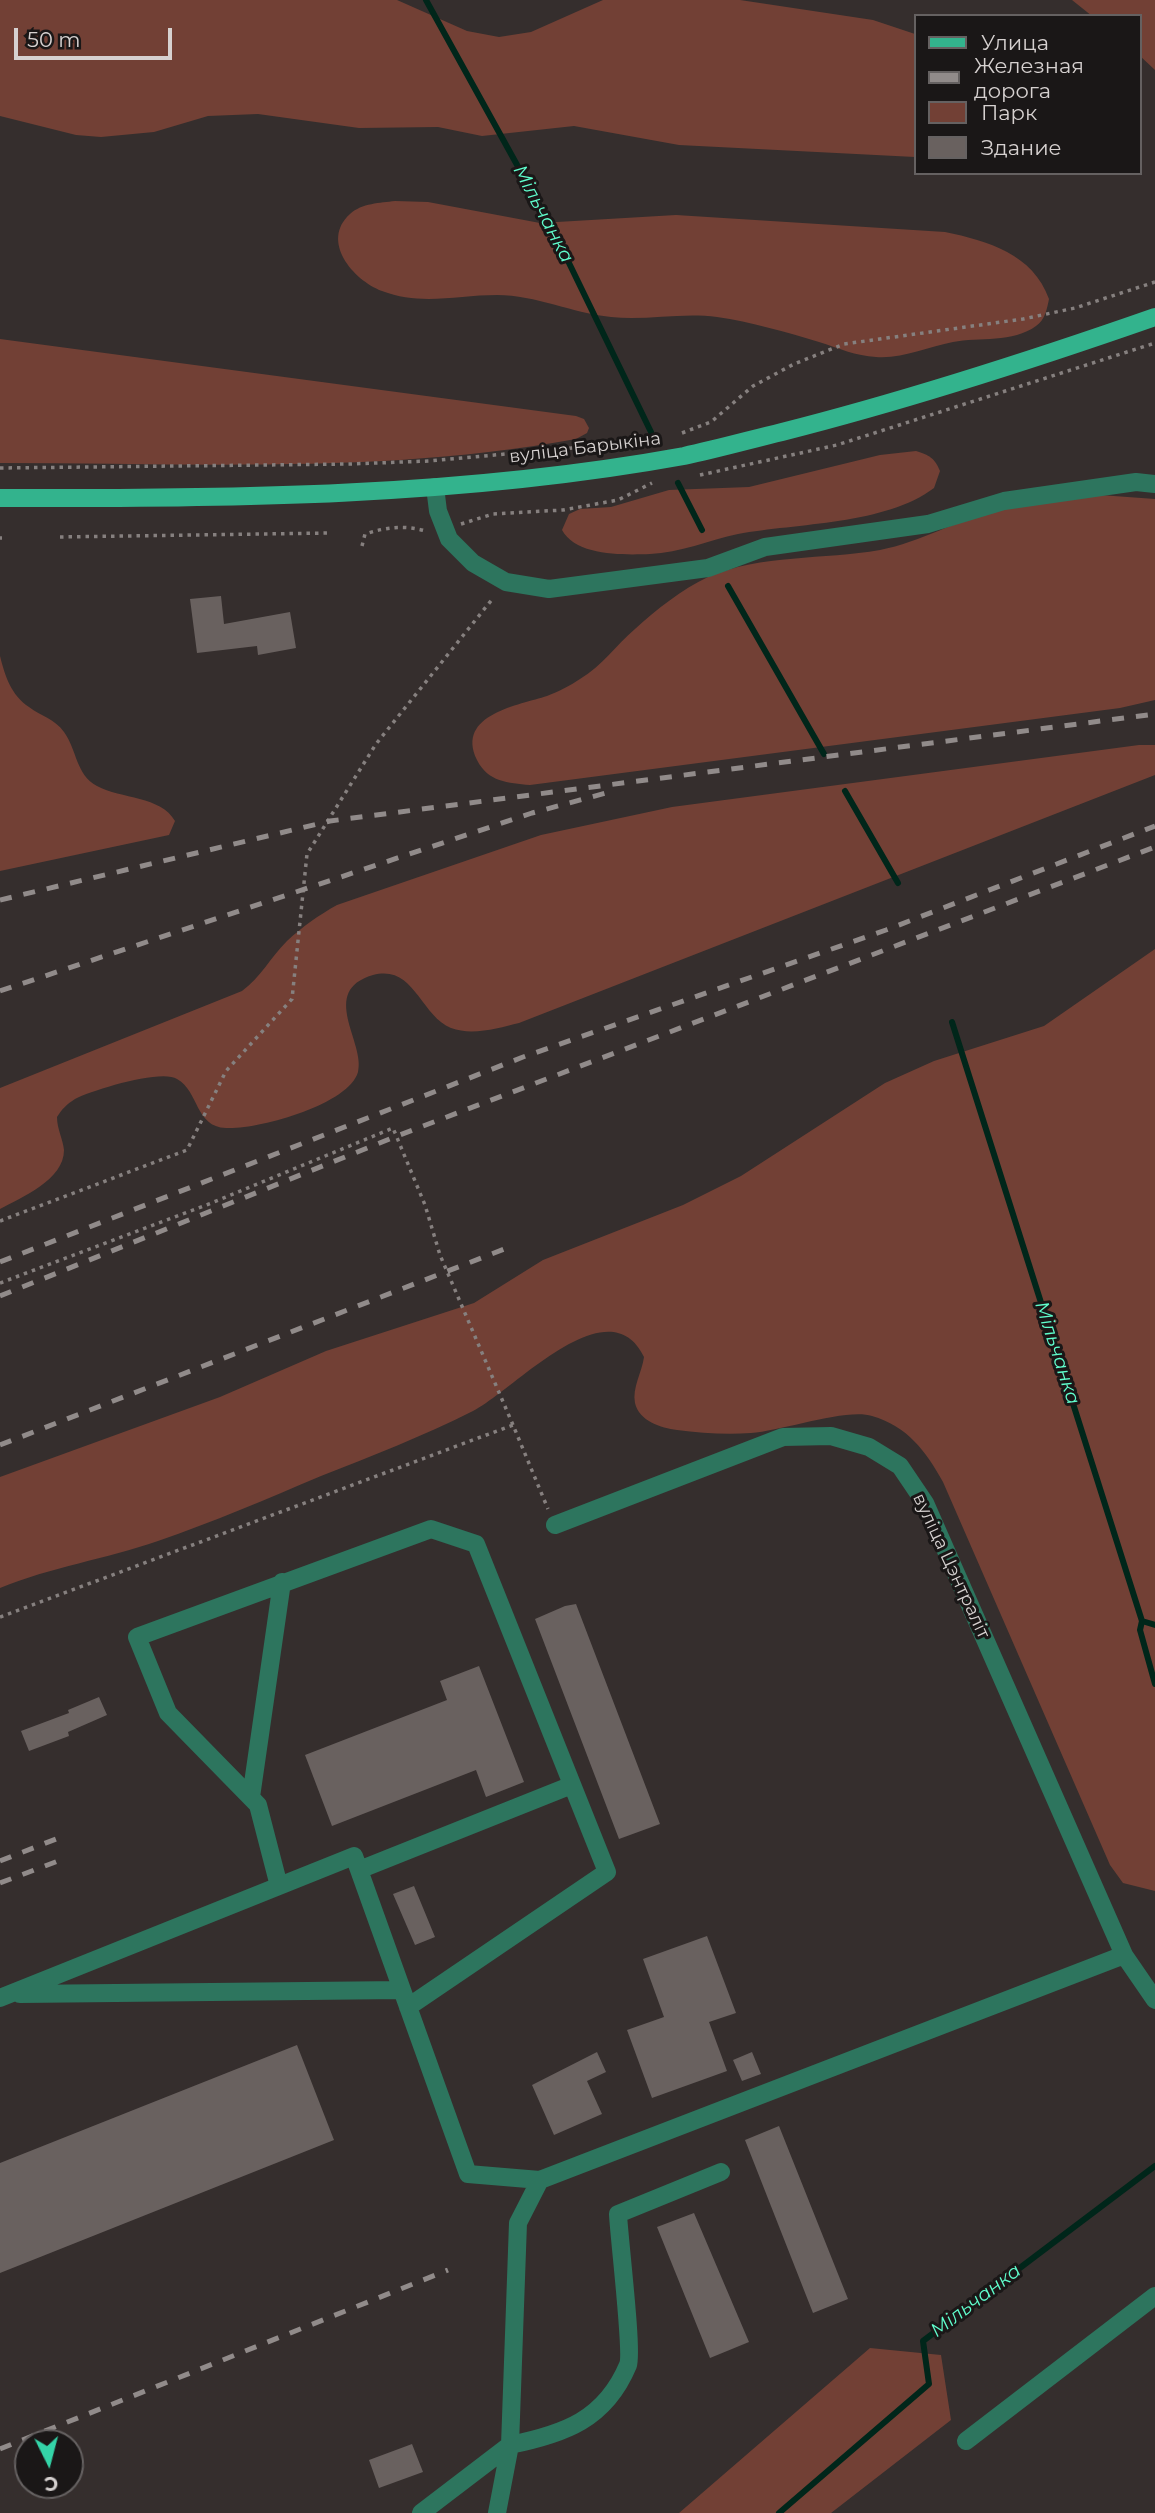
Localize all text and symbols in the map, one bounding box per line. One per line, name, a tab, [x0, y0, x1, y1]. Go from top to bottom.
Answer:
scale bar	[18, 14, 175, 58]
legend	[914, 14, 1141, 175]
text: 50 m	[27, 27, 81, 52]
text: Улица	[981, 30, 1049, 55]
text: Железная дорога	[974, 53, 1084, 103]
text: Парк	[981, 100, 1037, 125]
text: Здание	[981, 135, 1062, 160]
water label: Мільчанка	[508, 161, 578, 267]
street label: вуліца Барыкіна	[508, 428, 662, 468]
water label: Мільчанка	[1030, 1299, 1084, 1407]
street label: вуліца Цэнтраліт	[908, 1490, 994, 1642]
water label: Мільчанка	[926, 2260, 1026, 2342]
north arrow	[14, 2429, 84, 2499]
text: С	[43, 2471, 59, 2496]

